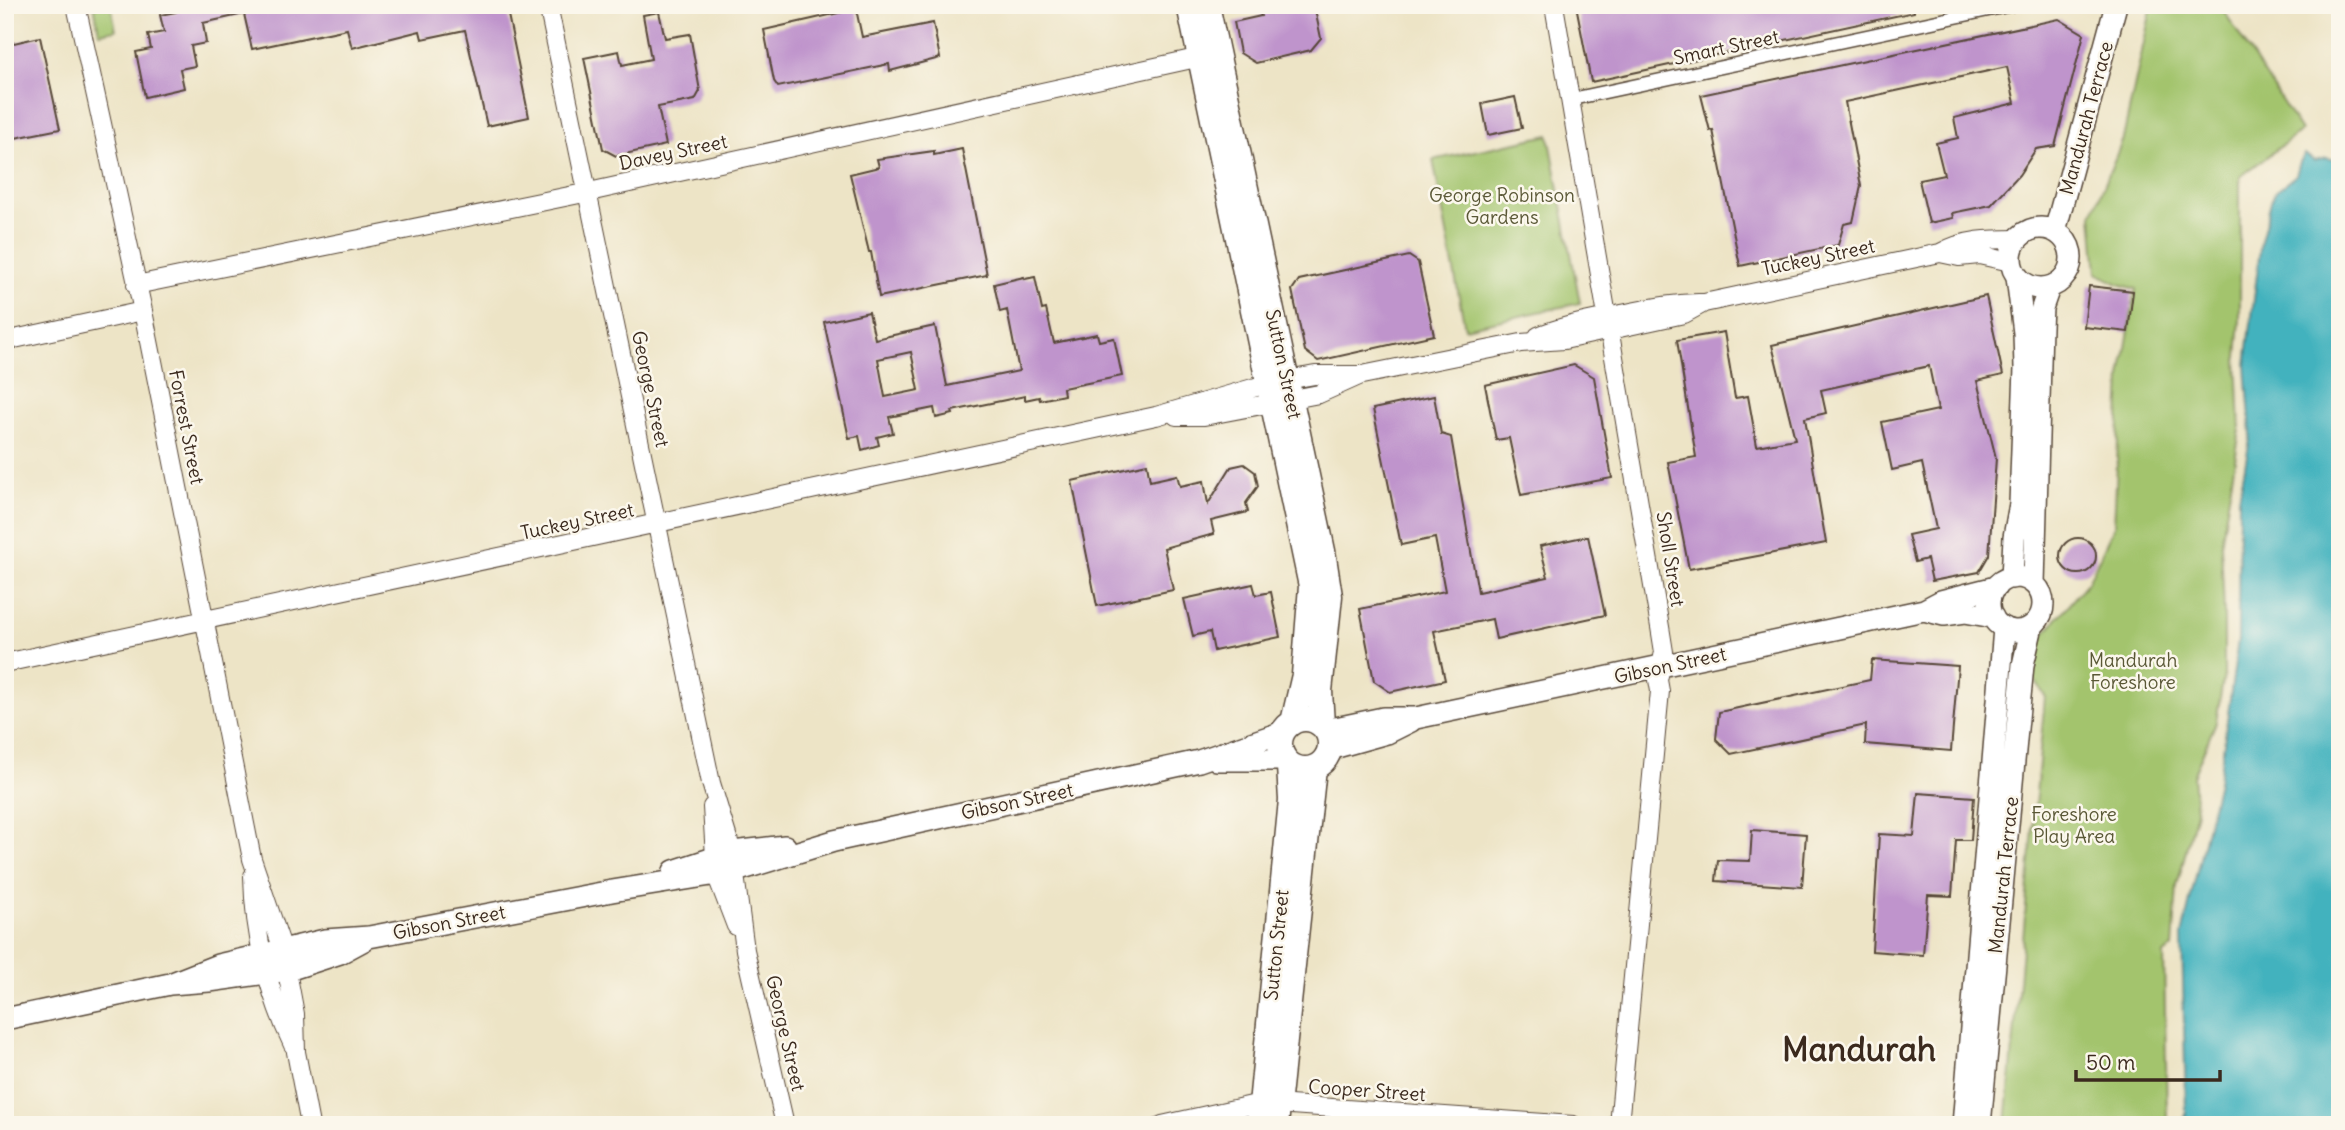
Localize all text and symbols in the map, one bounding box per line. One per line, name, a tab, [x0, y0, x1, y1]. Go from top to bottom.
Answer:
street label: Smart Street	[1671, 24, 1781, 70]
street label: Mandurah Terrace	[2054, 39, 2118, 197]
street label: Davey Street	[617, 129, 729, 175]
park label: George Robinson Gardens	[1429, 183, 1575, 229]
street label: Tuckey Street	[1759, 233, 1877, 281]
street label: Sutton Street	[1261, 307, 1307, 421]
street label: George Street	[627, 329, 675, 449]
street label: Forrest Street	[164, 368, 210, 486]
street label: Tuckey Street	[518, 497, 636, 545]
street label: Sholl Street	[1652, 510, 1690, 608]
street label: Gibson Street	[1612, 641, 1728, 689]
park label: Mandurah Foreshore	[2089, 648, 2177, 694]
street label: Gibson Street	[959, 777, 1075, 825]
street label: Mandurah Terrace	[1983, 795, 2023, 955]
park label: Foreshore Play Area	[2031, 802, 2117, 848]
street label: Sutton Street	[1258, 888, 1294, 1002]
street label: Gibson Street	[391, 899, 507, 945]
street label: George Street	[761, 973, 811, 1093]
district label: Mandurah	[1782, 1028, 1936, 1070]
scale bar	[2076, 1039, 2219, 1083]
text: 50 m	[2086, 1049, 2135, 1076]
street label: Cooper Street	[1307, 1074, 1427, 1106]

